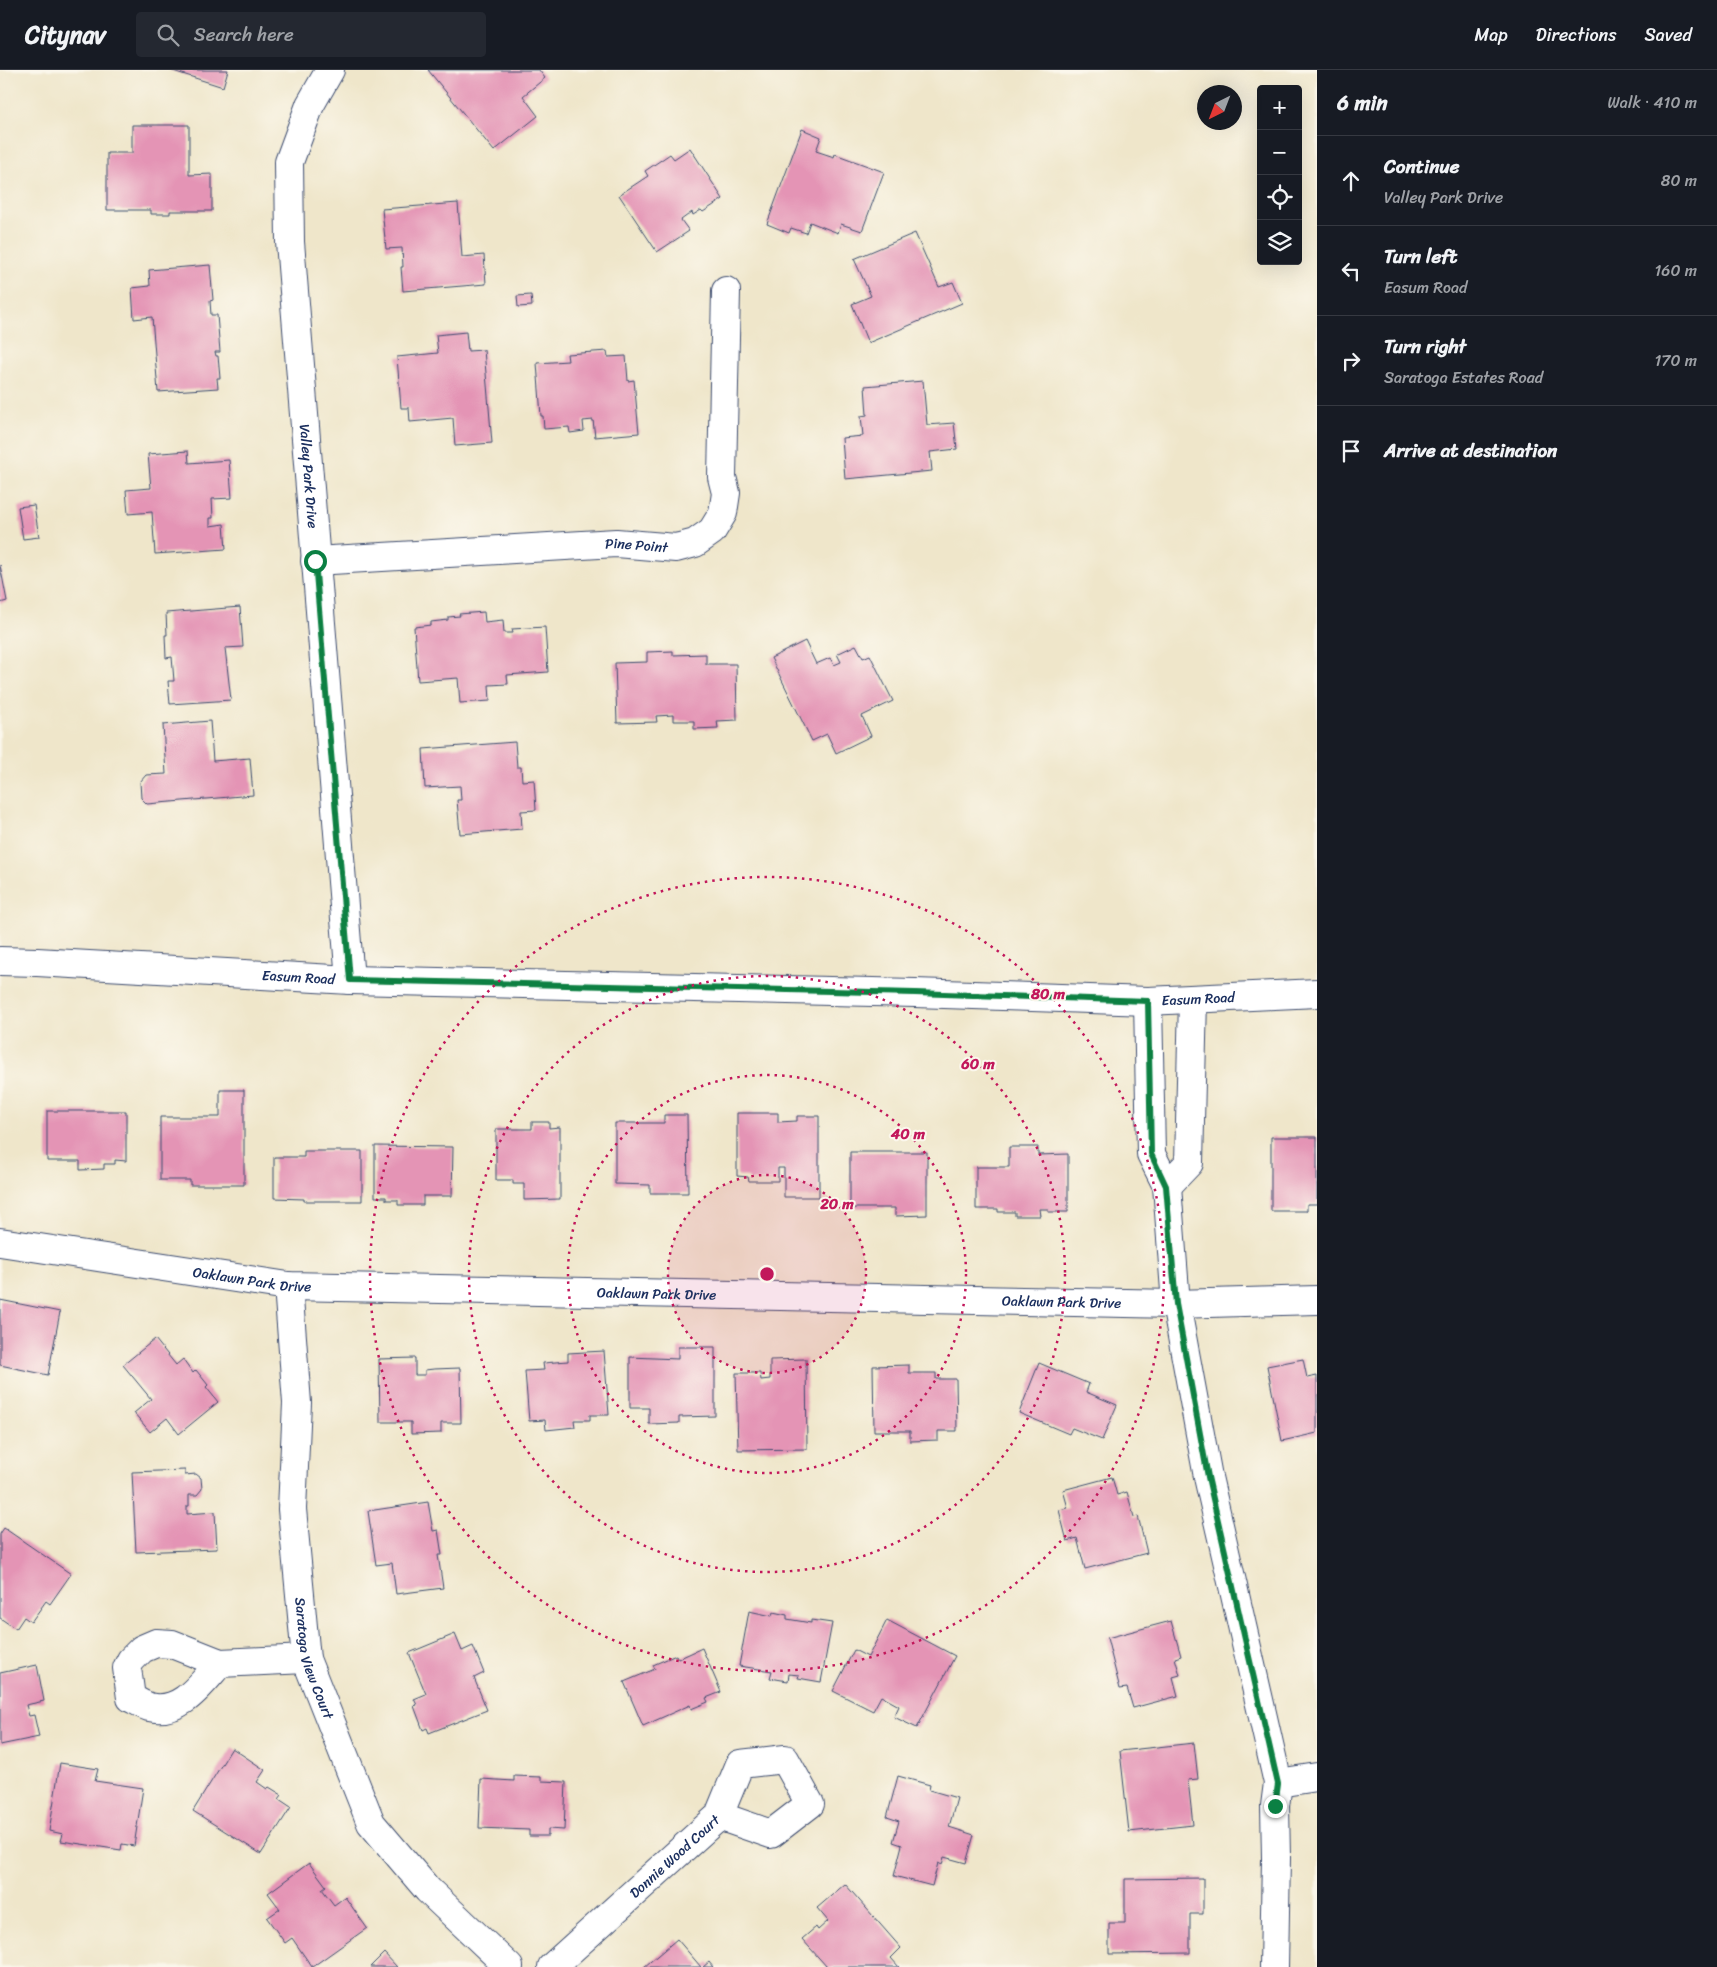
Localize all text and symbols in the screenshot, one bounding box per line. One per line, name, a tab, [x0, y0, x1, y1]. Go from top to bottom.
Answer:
search box	[136, 12, 486, 57]
text: Citynav	[25, 14, 106, 56]
text: Search here	[194, 18, 294, 51]
text: Map	[1475, 19, 1508, 51]
text: Directions	[1536, 19, 1617, 51]
text: Saved	[1645, 19, 1692, 51]
icon: search	[154, 21, 182, 49]
text: 6 min	[1337, 84, 1388, 122]
north arrow	[1197, 85, 1242, 130]
map controls	[1257, 85, 1302, 265]
button: +	[1257, 85, 1302, 130]
text: Walk · 410 m	[1608, 88, 1697, 117]
button: −	[1257, 130, 1302, 175]
text: Continue	[1384, 150, 1460, 183]
text: 80 m	[1661, 166, 1697, 195]
icon: ahead	[1337, 167, 1365, 195]
button: locate	[1257, 175, 1302, 220]
text: Valley Park Drive	[1384, 183, 1503, 212]
button: layers	[1257, 220, 1302, 265]
text: Turn left	[1384, 240, 1457, 273]
text: 160 m	[1654, 256, 1697, 285]
icon: left	[1337, 257, 1365, 285]
text: Easum Road	[1384, 273, 1467, 302]
text: Turn right	[1384, 330, 1466, 363]
text: 170 m	[1654, 346, 1697, 375]
icon: right	[1337, 347, 1365, 375]
text: Saratoga Estates Road	[1384, 363, 1543, 392]
street label: Valley Park Drive	[292, 423, 325, 529]
text: Arrive at destination	[1384, 434, 1557, 467]
icon: arrive	[1337, 437, 1365, 465]
street label: Pine Point	[604, 531, 670, 560]
route start	[304, 550, 327, 573]
street label: Easum Road	[261, 963, 337, 992]
text: 80 m	[1030, 981, 1065, 1007]
street label: Easum Road	[1161, 985, 1237, 1013]
text: 60 m	[960, 1051, 995, 1077]
text: 40 m	[890, 1121, 926, 1147]
text: 20 m	[819, 1191, 854, 1217]
street label: Oaklawn Park Drive	[191, 1260, 312, 1299]
centre of rings	[758, 1265, 776, 1283]
street label: Oaklawn Park Drive	[597, 1280, 717, 1308]
street label: Oaklawn Park Drive	[1001, 1288, 1121, 1316]
street label: Saratoga View Court	[287, 1596, 341, 1724]
route end	[1264, 1795, 1287, 1818]
street label: Donnie Wood Court	[623, 1808, 727, 1905]

